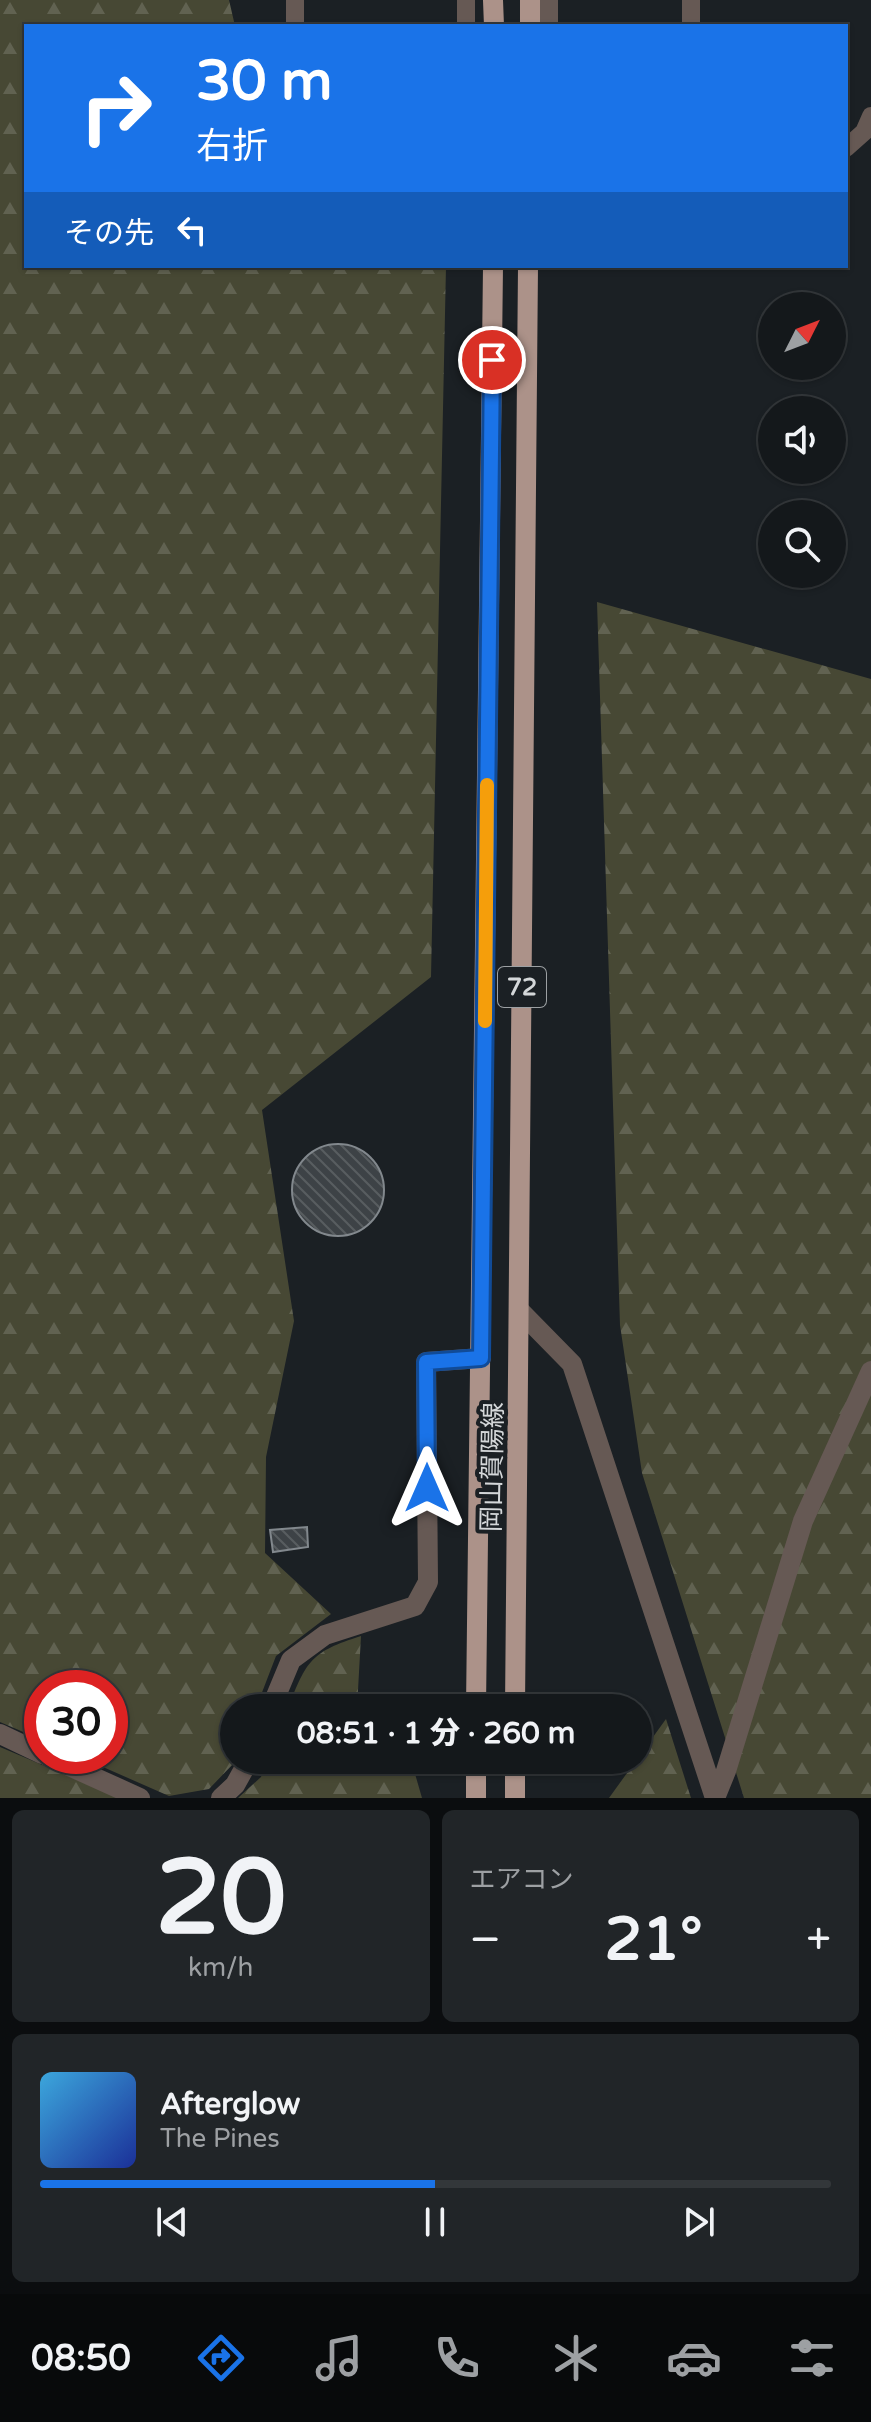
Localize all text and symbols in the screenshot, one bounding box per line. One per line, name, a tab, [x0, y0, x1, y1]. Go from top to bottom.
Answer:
text: 30 m	[196, 48, 332, 115]
icon: right	[64, 56, 168, 160]
text: 右折	[196, 125, 268, 168]
icon: left	[170, 208, 214, 252]
text: その先	[64, 215, 154, 252]
north arrow	[758, 292, 846, 380]
map controls	[758, 292, 846, 588]
pin	[458, 326, 526, 394]
icon: arrive	[470, 338, 514, 382]
button: sound	[758, 396, 846, 484]
button: search	[758, 500, 846, 588]
road number: 72	[498, 967, 546, 1007]
street label: 岡山賀陽線	[476, 1402, 509, 1532]
position arrow	[385, 1446, 469, 1530]
speed limit sign: 30	[24, 1670, 128, 1774]
text: 08:51 · 1 分 · 260 m	[297, 1715, 575, 1752]
text: 20	[155, 1837, 286, 1962]
text: エアコン	[470, 1864, 574, 1895]
text: 21°	[605, 1904, 703, 1976]
text: −	[470, 1914, 501, 1967]
text: +	[806, 1914, 831, 1967]
text: km/h	[188, 1952, 253, 1983]
text: Afterglow	[160, 2086, 300, 2123]
text: The Pines	[160, 2123, 280, 2154]
icon: previous	[150, 2200, 194, 2244]
icon: pause	[413, 2200, 457, 2244]
icon: next	[677, 2200, 721, 2244]
icon: directions	[193, 2330, 249, 2386]
icon: music	[311, 2330, 367, 2386]
icon: phone	[429, 2330, 485, 2386]
icon: climate	[548, 2330, 604, 2386]
icon: car	[666, 2330, 722, 2386]
icon: filters	[784, 2330, 840, 2386]
text: 08:50	[31, 2337, 131, 2380]

